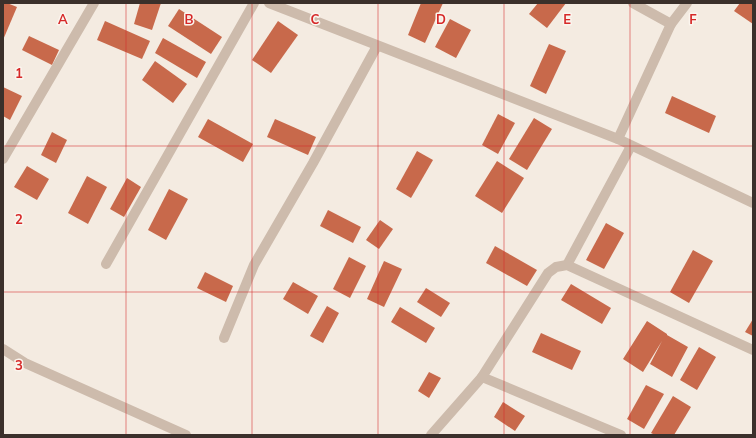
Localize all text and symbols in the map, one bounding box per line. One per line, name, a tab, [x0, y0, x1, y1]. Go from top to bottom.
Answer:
text: A	[58, 11, 68, 27]
text: B	[185, 11, 194, 27]
text: C	[311, 11, 320, 27]
text: D	[436, 11, 446, 27]
text: E	[563, 11, 571, 27]
text: F	[689, 11, 697, 27]
text: 1	[15, 65, 23, 81]
text: 2	[15, 211, 23, 227]
text: 3	[15, 357, 23, 373]

